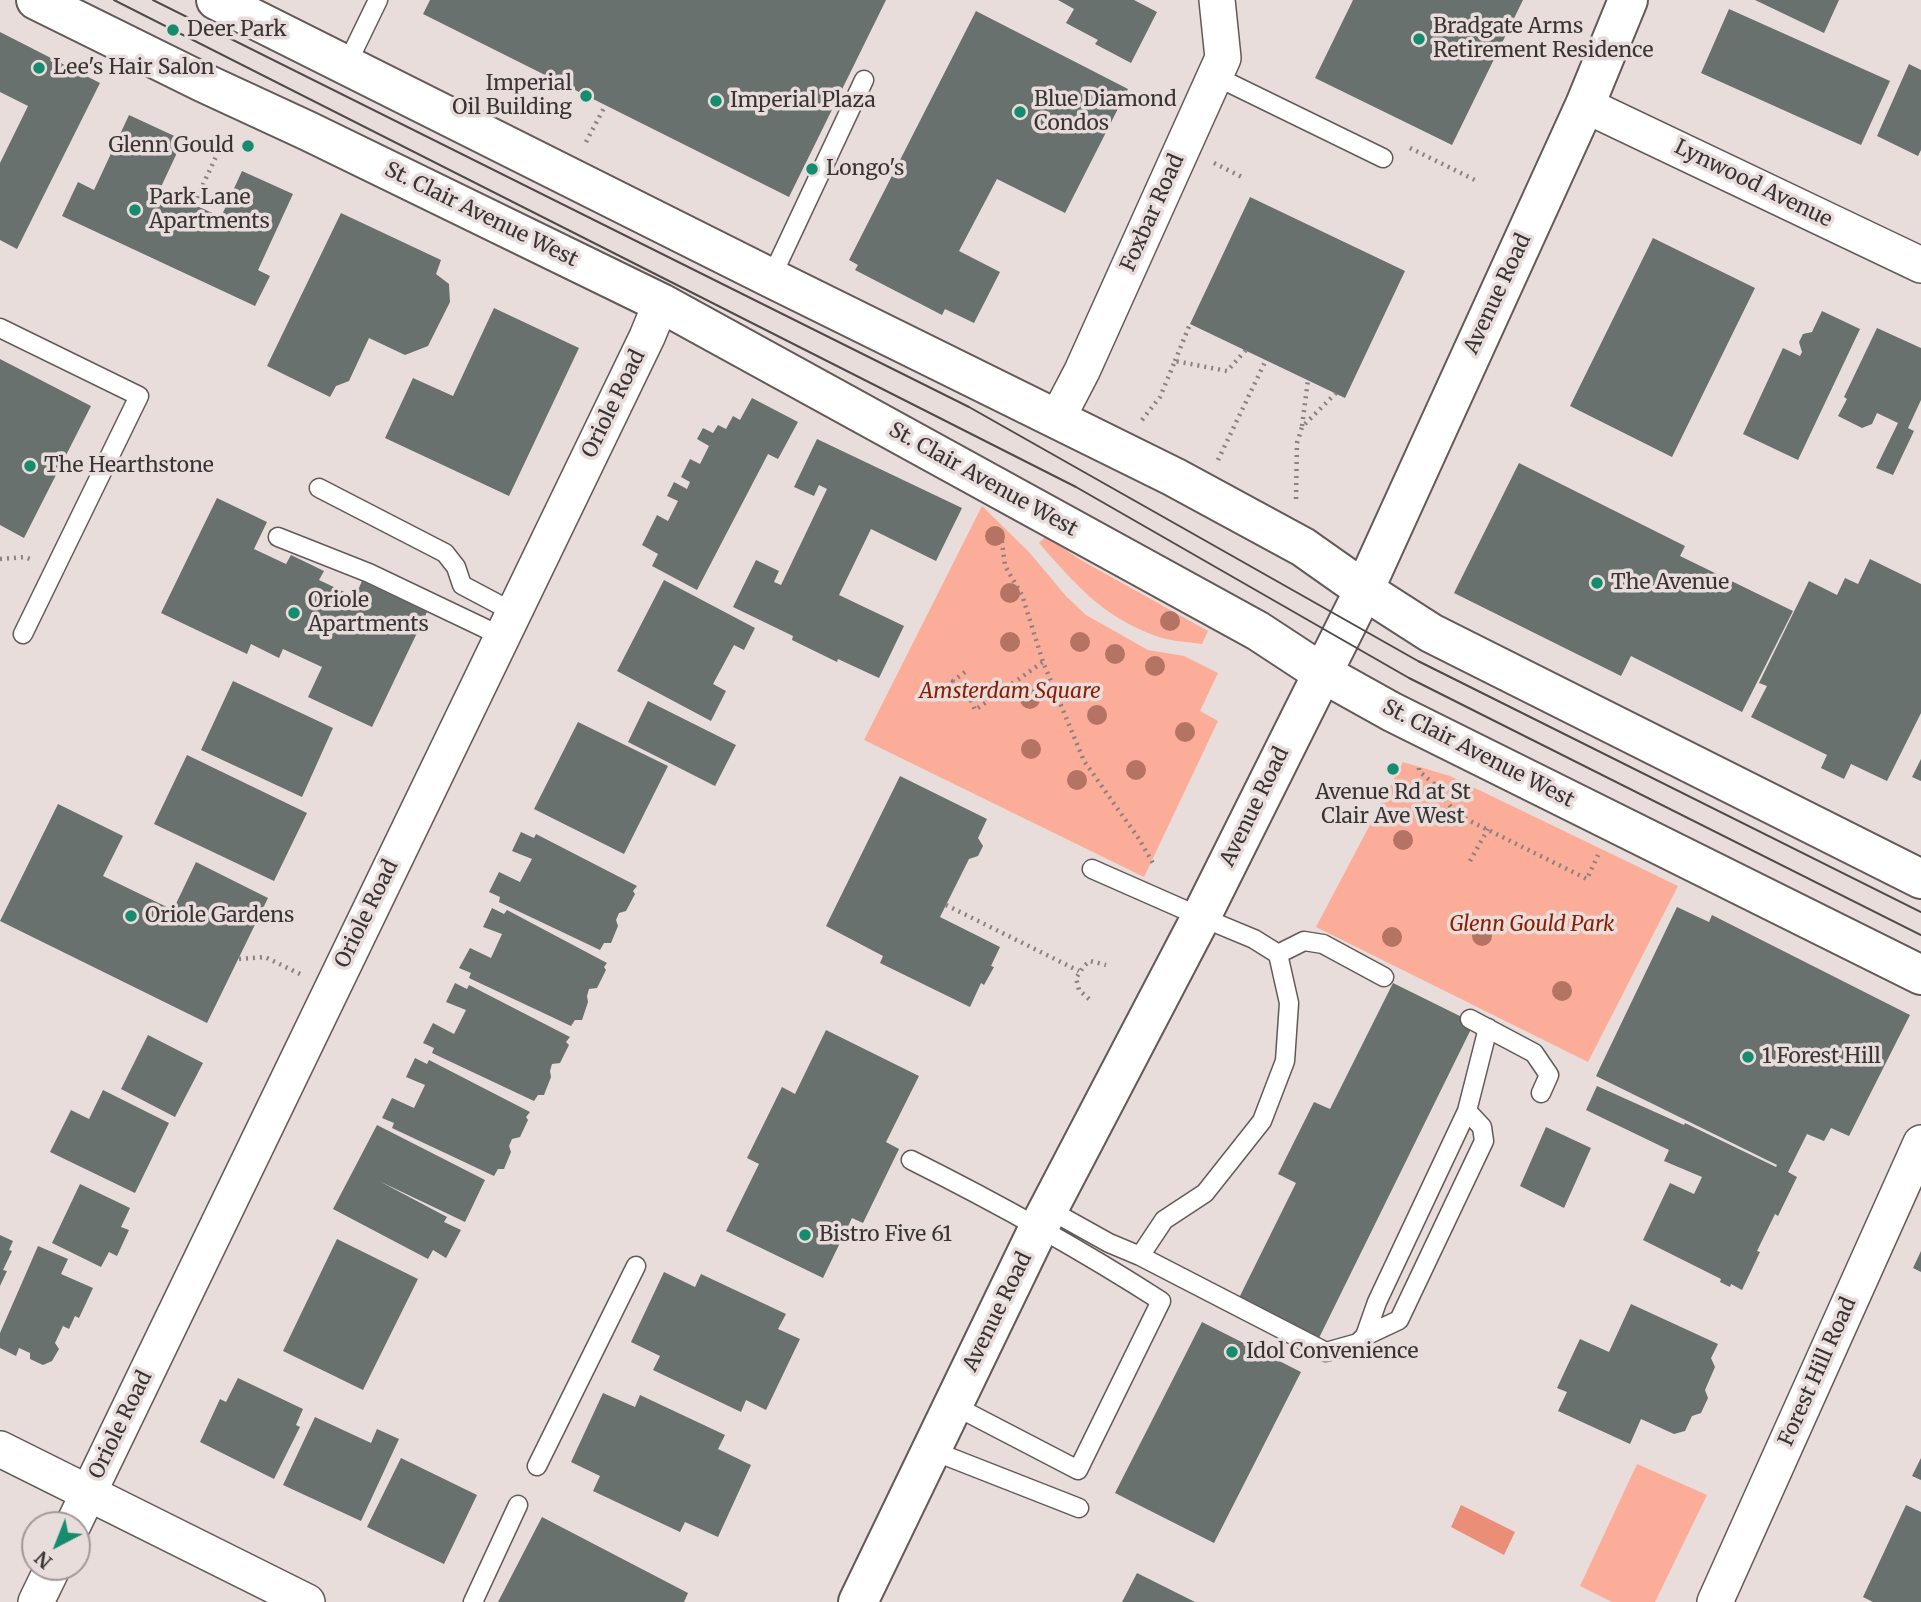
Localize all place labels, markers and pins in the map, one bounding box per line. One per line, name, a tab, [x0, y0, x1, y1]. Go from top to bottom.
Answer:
place label: Bradgate Arms Retirement Residence	[1433, 14, 1653, 64]
place label: Deer Park	[187, 17, 287, 43]
marker: Deer Park	[165, 22, 181, 38]
marker: Bradgate Arms Retirement Residence	[1411, 31, 1427, 47]
place label: Lee's Hair Salon	[53, 55, 215, 81]
marker: Lee's Hair Salon	[31, 60, 47, 76]
place label: Imperial Oil Building	[452, 71, 572, 121]
place label: Blue Diamond Condos	[1034, 87, 1177, 137]
marker: Imperial Oil Building	[578, 88, 594, 104]
place label: Imperial Plaza	[730, 88, 876, 114]
marker: Imperial Plaza	[708, 93, 724, 109]
marker: Blue Diamond Condos	[1012, 104, 1028, 120]
place label: Glenn Gould	[108, 133, 234, 159]
marker: Glenn Gould	[240, 138, 256, 154]
place label: Longo's	[826, 156, 904, 182]
marker: Longo's	[804, 161, 820, 177]
place label: Park Lane Apartments	[149, 185, 270, 235]
marker: Park Lane Apartments	[127, 202, 143, 218]
place label: The Hearthstone	[44, 453, 214, 479]
marker: The Hearthstone	[22, 458, 38, 474]
place label: The Avenue	[1611, 570, 1729, 596]
marker: The Avenue	[1589, 575, 1605, 591]
place label: Oriole Apartments	[308, 588, 429, 638]
marker: Oriole Apartments	[286, 605, 302, 621]
marker: Avenue Rd at St Clair Ave West	[1385, 761, 1401, 777]
place label: Avenue Rd at St Clair Ave West	[1315, 780, 1471, 830]
place label: Oriole Gardens	[145, 903, 294, 929]
marker: Oriole Gardens	[123, 908, 139, 924]
place label: 1 Forest Hill	[1762, 1044, 1881, 1070]
marker: 1 Forest Hill	[1740, 1049, 1756, 1065]
place label: Bistro Five 61	[819, 1222, 952, 1248]
marker: Bistro Five 61	[797, 1227, 813, 1243]
place label: Idol Convenience	[1246, 1339, 1419, 1365]
marker: Idol Convenience	[1224, 1344, 1240, 1360]

